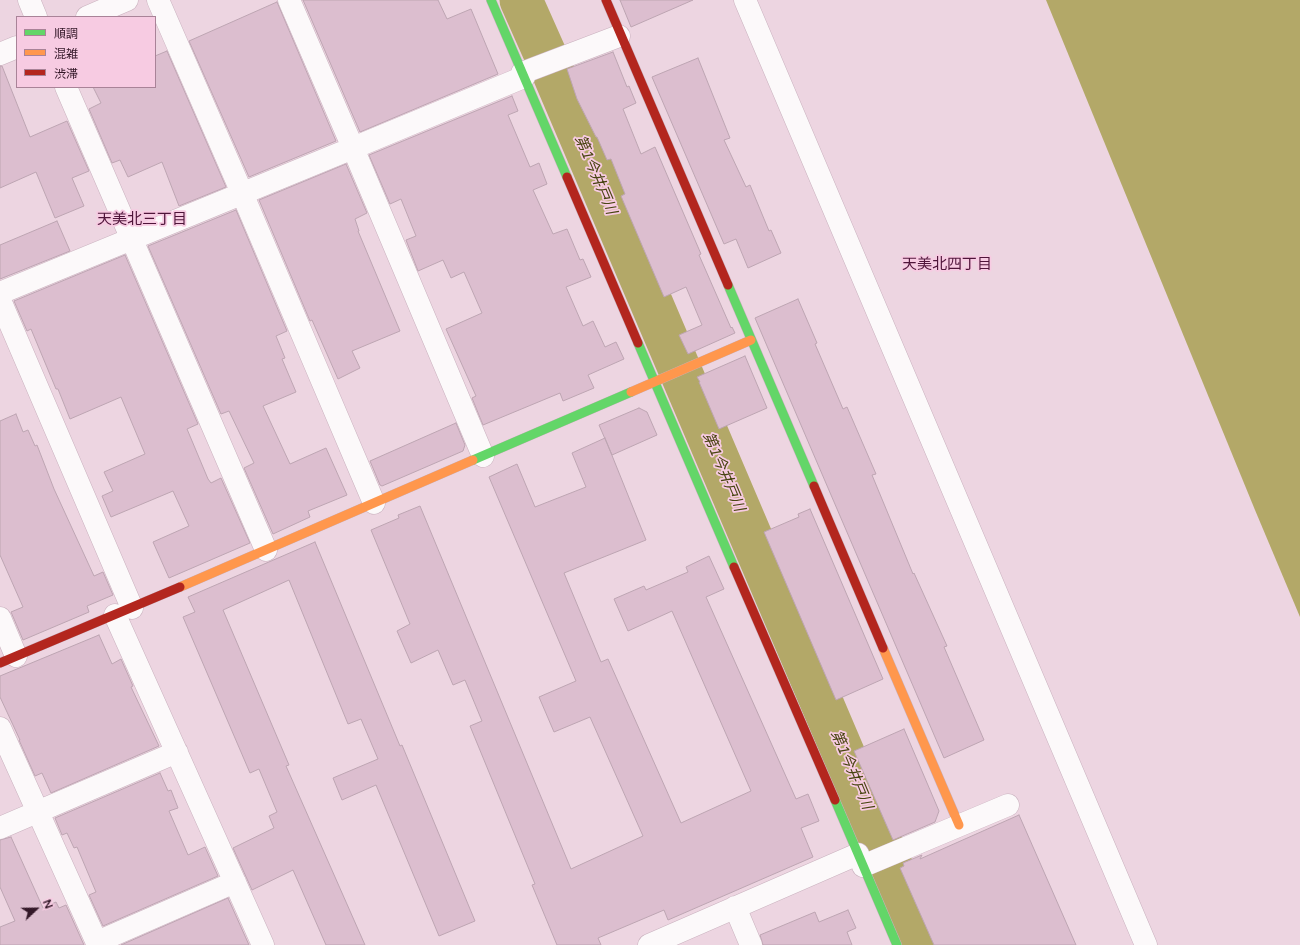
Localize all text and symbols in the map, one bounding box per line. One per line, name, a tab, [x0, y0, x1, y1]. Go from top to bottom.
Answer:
legend	[16, 16, 156, 88]
text: 順調	[54, 27, 78, 41]
text: 混雑	[54, 47, 78, 61]
text: 渋滞	[54, 67, 78, 81]
water label: 第1今井戸川	[570, 133, 620, 217]
district label: 天美北三丁目	[97, 211, 187, 229]
district label: 天美北四丁目	[902, 256, 992, 274]
water label: 第1今井戸川	[698, 430, 748, 514]
water label: 第1今井戸川	[826, 728, 876, 812]
north arrow	[16, 889, 56, 929]
text: N	[40, 898, 55, 911]

